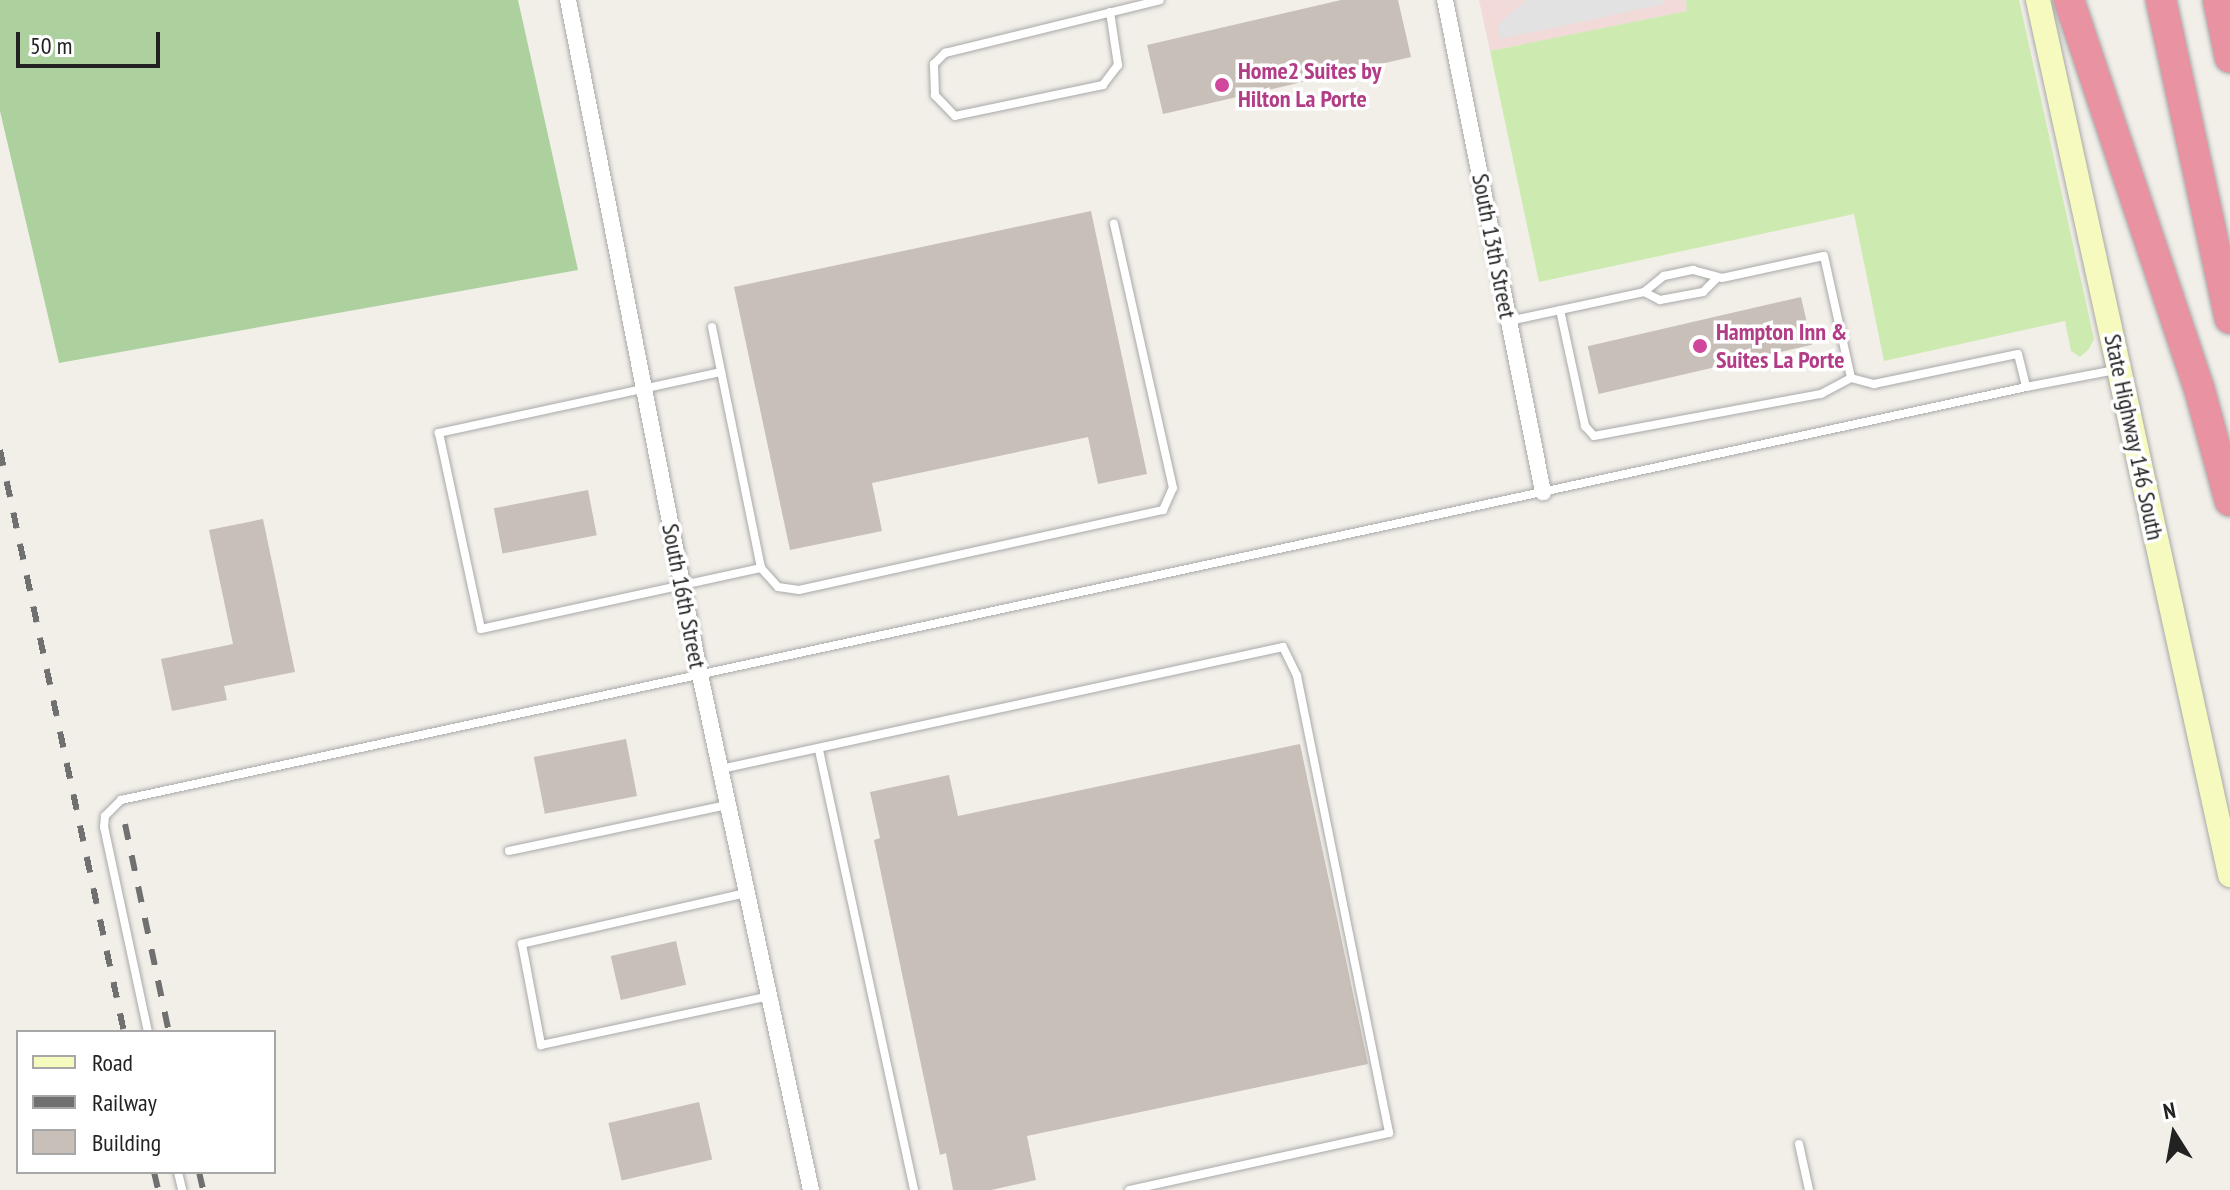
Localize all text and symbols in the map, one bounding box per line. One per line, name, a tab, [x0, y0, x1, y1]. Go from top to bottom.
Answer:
scale bar	[20, 16, 164, 66]
text: 50 m	[30, 30, 72, 61]
place label: Home2 Suites by Hilton La Porte	[1238, 57, 1381, 113]
marker: Home2 Suites by Hilton La Porte	[1213, 76, 1231, 94]
street label: South 13th Street	[1466, 171, 1522, 321]
place label: Hampton Inn & Suites La Porte	[1716, 318, 1847, 374]
street label: State Highway 146 South	[2098, 331, 2170, 543]
marker: Hampton Inn & Suites La Porte	[1691, 337, 1709, 355]
street label: South 16th Street	[656, 521, 712, 671]
legend	[16, 1030, 276, 1174]
text: Road	[92, 1047, 133, 1078]
text: Railway	[92, 1087, 157, 1118]
north arrow	[2134, 1094, 2214, 1174]
text: N	[2161, 1096, 2178, 1125]
text: Building	[92, 1127, 161, 1158]

